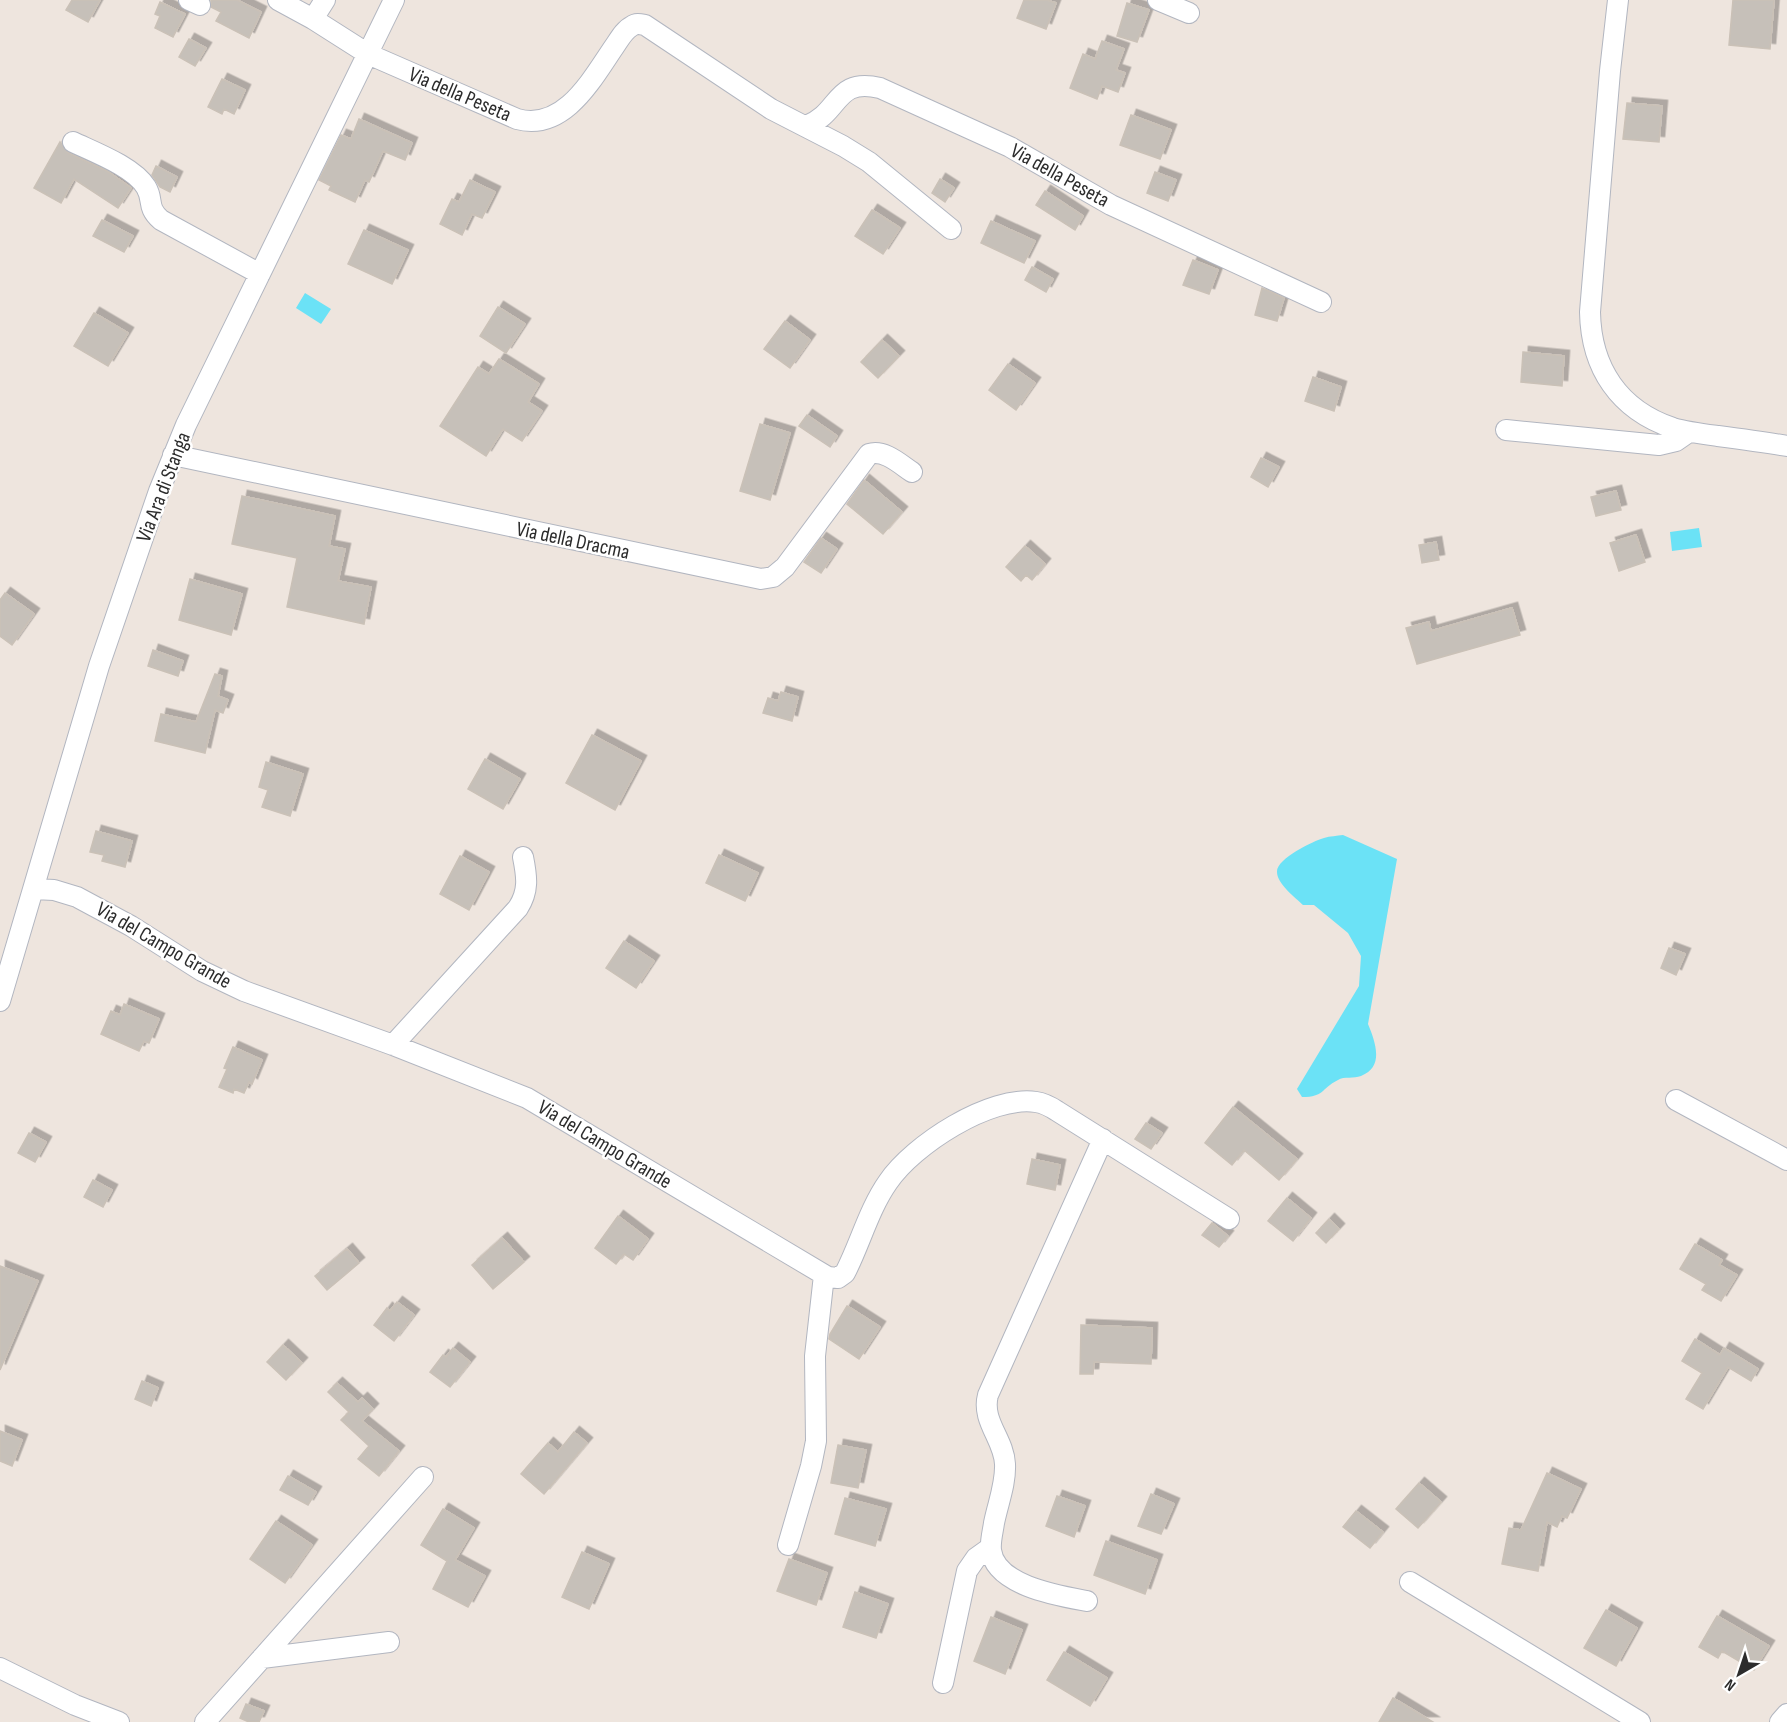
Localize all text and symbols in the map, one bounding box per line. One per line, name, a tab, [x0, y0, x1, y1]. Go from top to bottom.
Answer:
street label: Via della Peseta	[405, 62, 515, 127]
street label: Via della Peseta	[1006, 138, 1113, 213]
street label: Via Ara di Stanga	[131, 429, 196, 546]
street label: Via della Dracma	[514, 516, 632, 565]
street label: Via del Campo Grande	[92, 897, 236, 994]
street label: Via del Campo Grande	[533, 1095, 676, 1194]
north arrow	[1709, 1644, 1769, 1704]
text: N	[1721, 1674, 1740, 1695]

